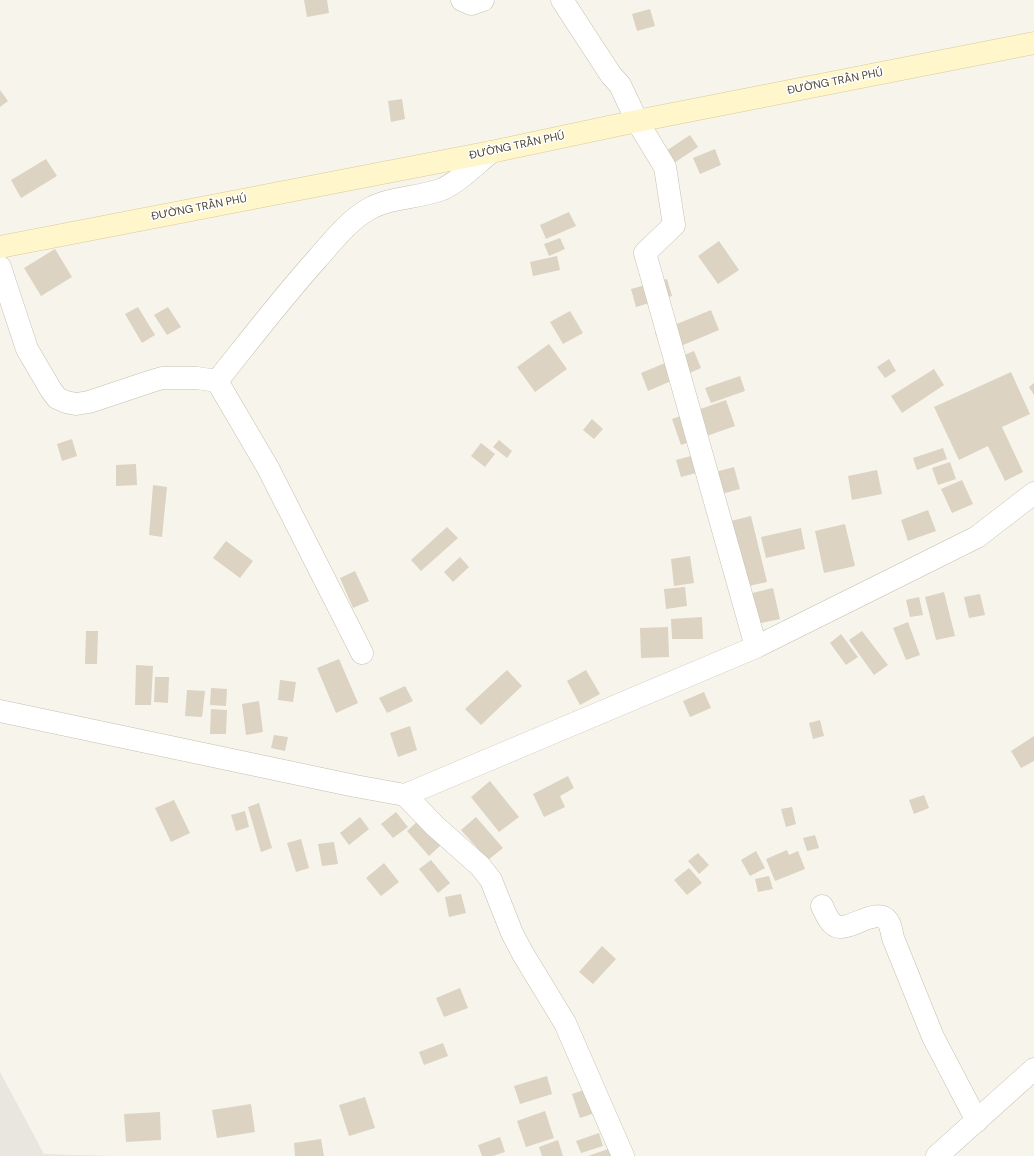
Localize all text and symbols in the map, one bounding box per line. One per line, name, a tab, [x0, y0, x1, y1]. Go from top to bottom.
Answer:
street label: ĐƯỜNG TRẦN PHÚ	[786, 66, 884, 98]
street label: ĐƯỜNG TRẦN PHÚ	[468, 129, 566, 163]
street label: ĐƯỜNG TRẦN PHÚ	[150, 192, 248, 224]

